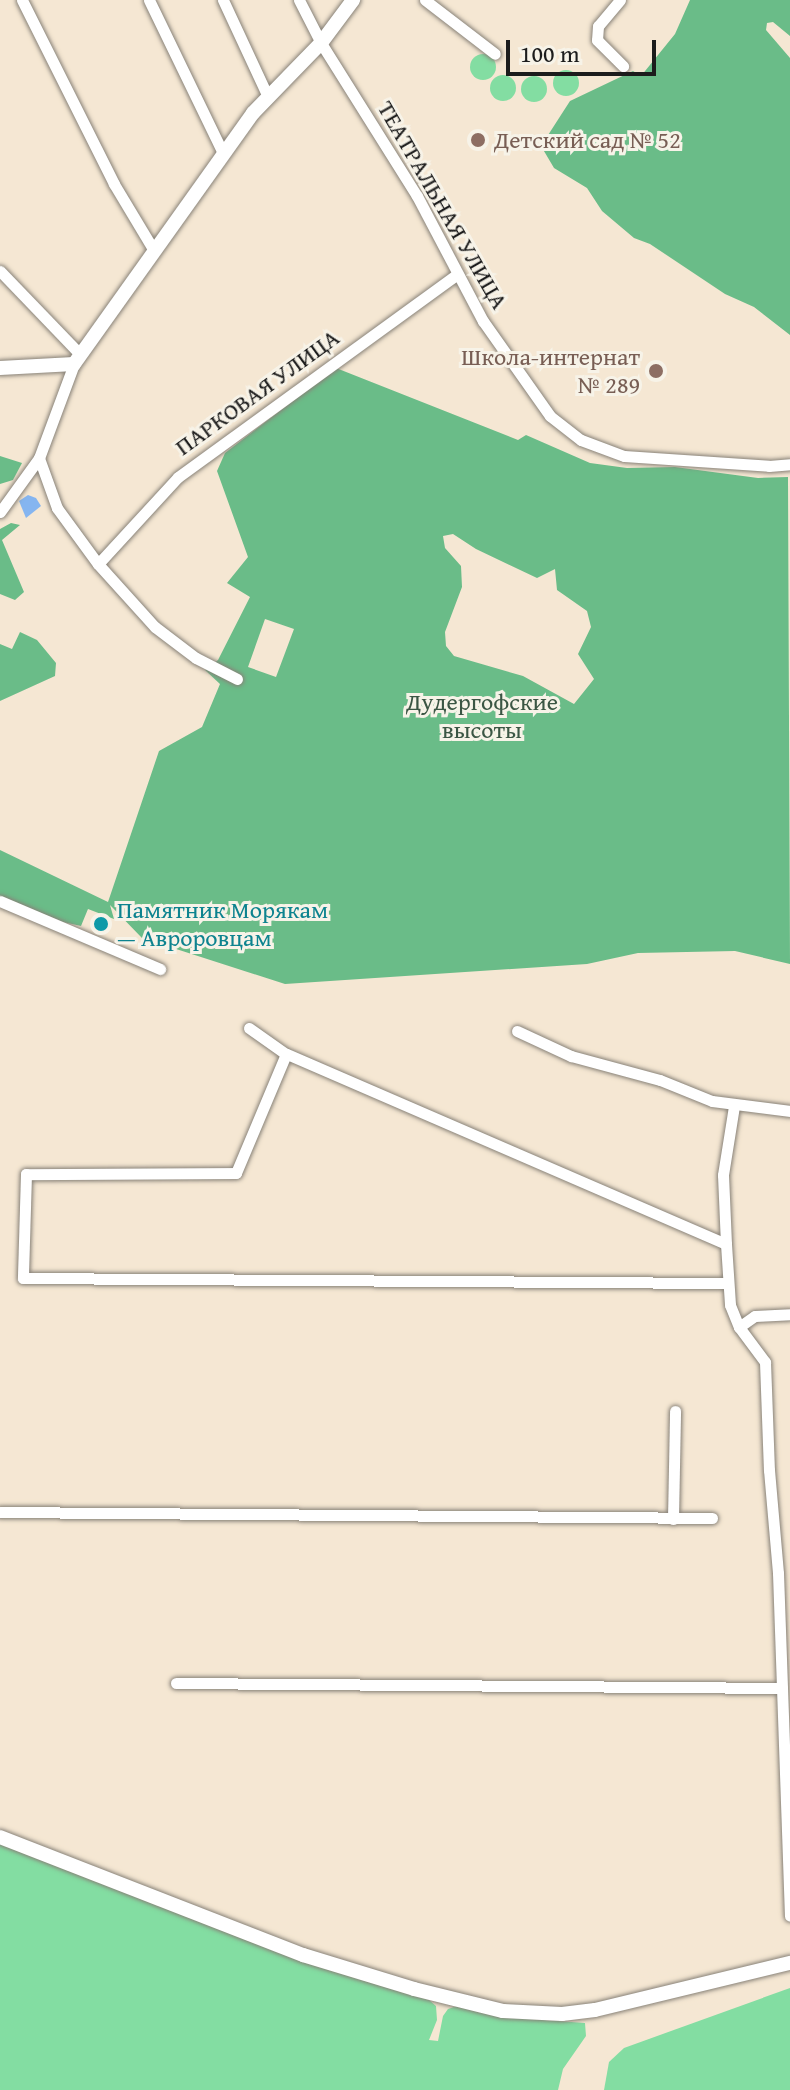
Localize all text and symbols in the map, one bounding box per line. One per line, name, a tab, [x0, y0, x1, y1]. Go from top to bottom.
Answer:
scale bar	[510, 24, 660, 74]
text: 100 m	[520, 36, 580, 71]
street label: ТЕАТРАЛЬНАЯ УЛИЦА	[372, 96, 514, 314]
place label: Детский сад № 52	[494, 126, 681, 154]
marker: Детский сад № 52	[469, 131, 487, 149]
street label: ПАРКОВАЯ УЛИЦА	[169, 323, 345, 461]
place label: Школа-интернат № 289	[461, 343, 640, 399]
marker: Школа-интернат № 289	[647, 362, 665, 380]
park label: Дудергофские высоты	[406, 688, 558, 744]
place label: Памятник Морякам — Авроровцам	[117, 896, 328, 952]
marker: Памятник Морякам — Авроровцам	[92, 915, 110, 933]

